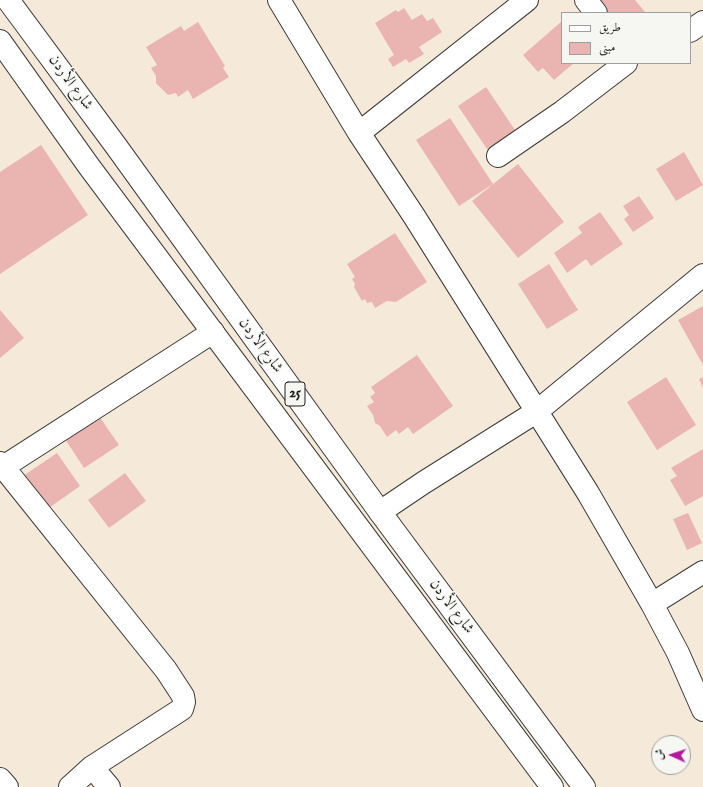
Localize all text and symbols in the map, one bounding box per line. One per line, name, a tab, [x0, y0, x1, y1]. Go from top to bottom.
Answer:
legend	[561, 12, 691, 64]
text: طريق	[599, 20, 621, 35]
text: مبنى	[599, 40, 615, 55]
street label: شارع الأردن	[44, 52, 96, 114]
street label: شارع الأردن	[234, 315, 286, 377]
road number: 25	[285, 382, 305, 406]
street label: شارع الأردن	[425, 576, 477, 638]
north arrow	[651, 735, 691, 775]
text: ش	[653, 749, 667, 760]

